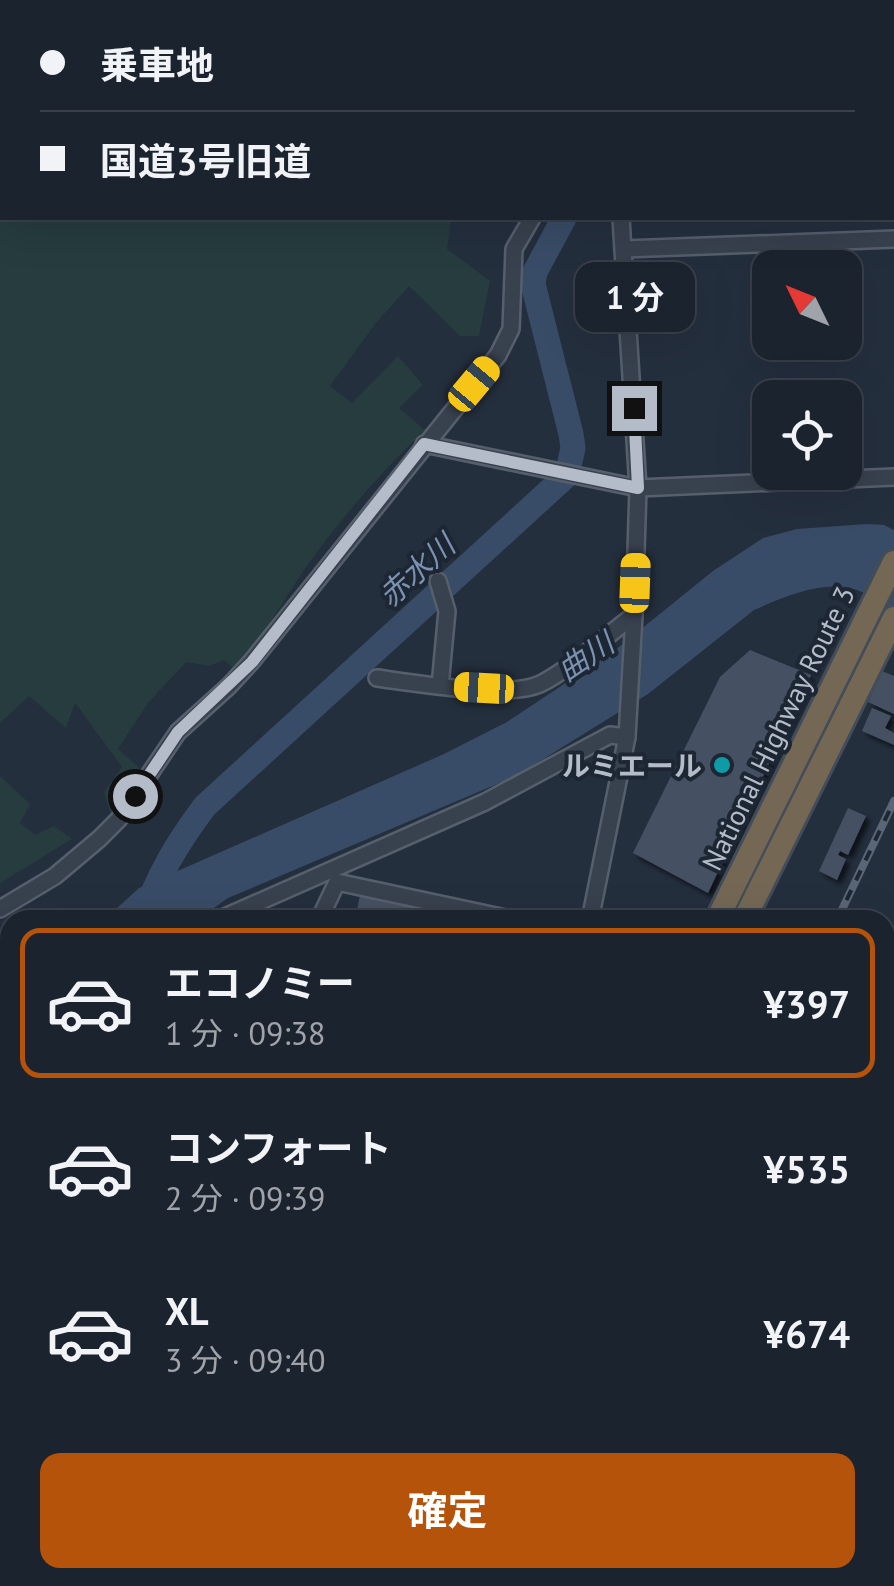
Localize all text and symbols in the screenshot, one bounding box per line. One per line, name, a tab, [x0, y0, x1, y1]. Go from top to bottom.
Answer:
text: 乗車地	[100, 40, 214, 89]
text: 国道3号旧道	[100, 136, 312, 185]
north arrow	[752, 250, 862, 360]
map controls	[752, 250, 862, 490]
callout: 1 分	[574, 263, 694, 333]
text: 1 分	[606, 276, 664, 318]
car	[443, 351, 505, 417]
button: locate	[752, 380, 862, 490]
route end	[612, 386, 657, 431]
water label: 赤水川	[370, 523, 465, 615]
car	[619, 552, 651, 614]
street label: National Highway Route 3	[693, 580, 863, 876]
water label: 曲川	[549, 621, 623, 689]
car	[453, 671, 515, 705]
place label: ルミエール	[562, 747, 702, 784]
marker: ルミエール	[711, 754, 733, 776]
route start	[113, 774, 158, 819]
icon: car	[45, 958, 135, 1048]
text: エコノミー	[165, 958, 355, 1007]
text: ¥397	[764, 979, 850, 1028]
text: 1 分 · 09:38	[165, 1012, 325, 1054]
icon: car	[45, 1123, 135, 1213]
text: コンフォート	[165, 1123, 392, 1172]
text: ¥535	[764, 1144, 850, 1193]
text: 2 分 · 09:39	[165, 1177, 325, 1219]
text: XL	[165, 1286, 209, 1335]
icon: car	[45, 1288, 135, 1378]
text: ¥674	[764, 1309, 850, 1358]
text: 3 分 · 09:40	[165, 1339, 325, 1381]
button: 確定	[40, 1453, 855, 1568]

